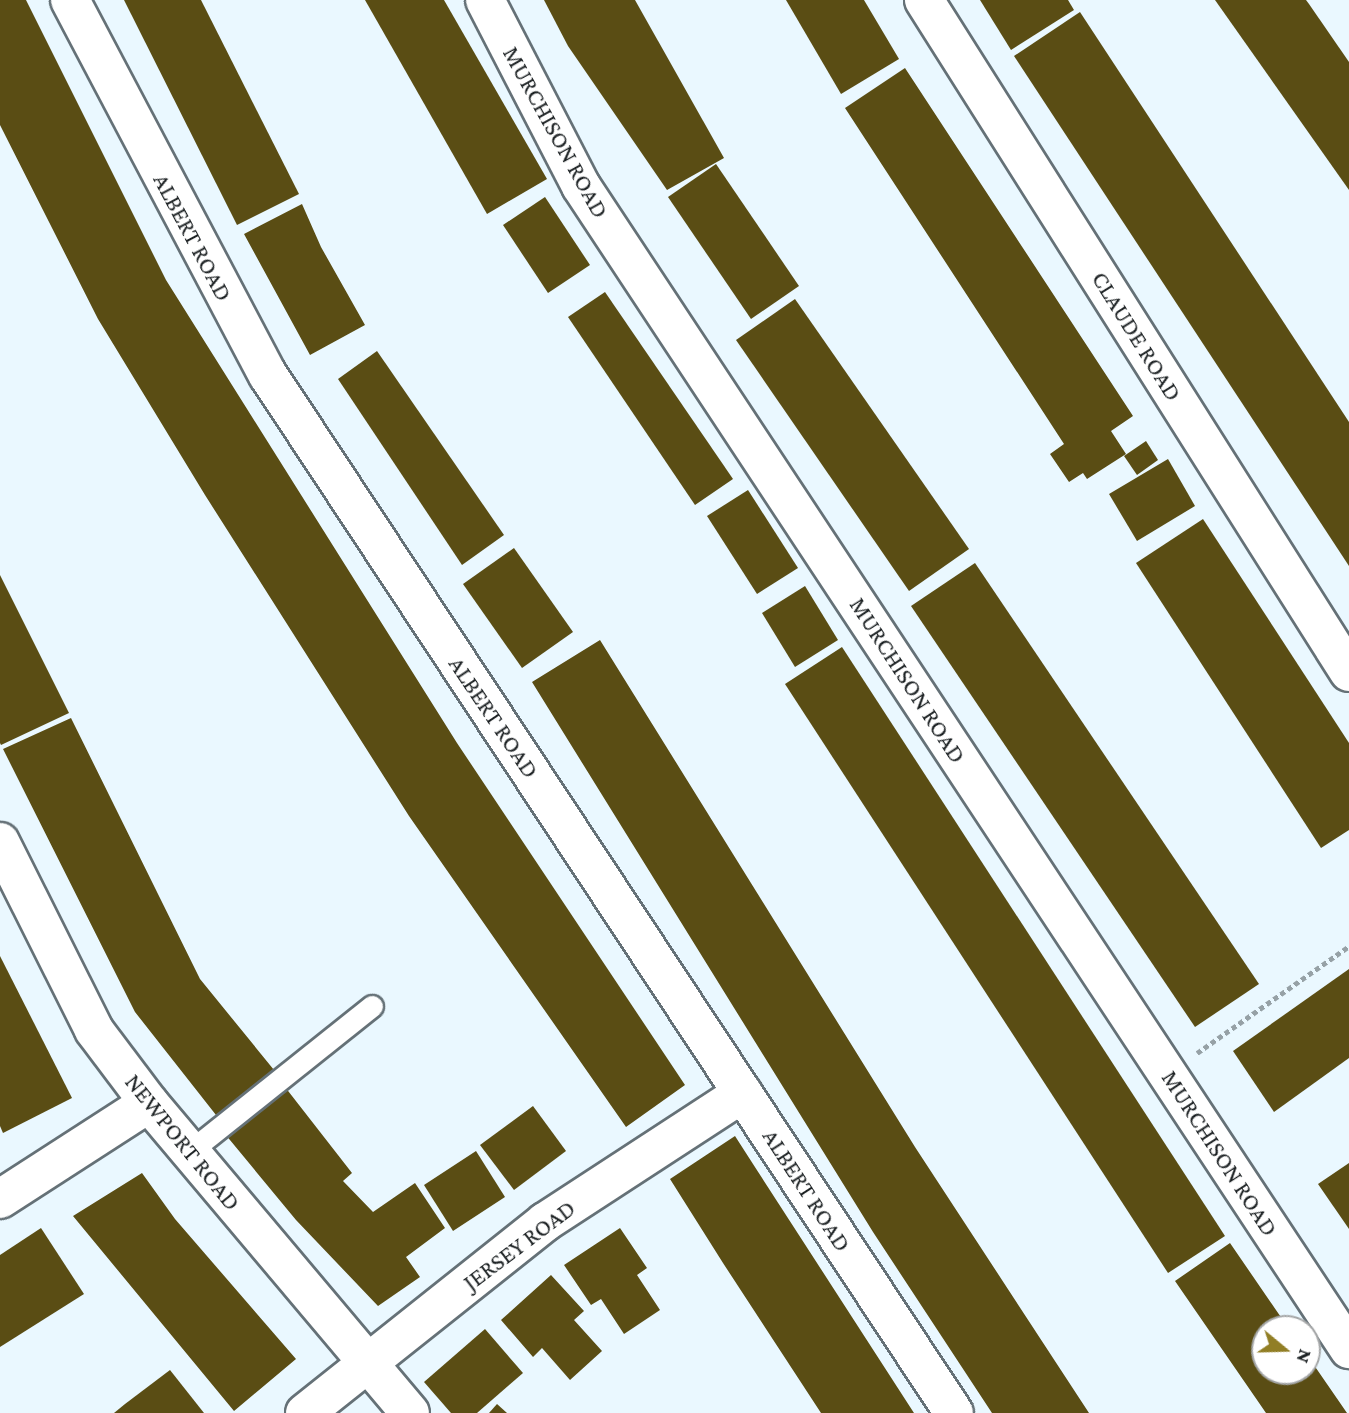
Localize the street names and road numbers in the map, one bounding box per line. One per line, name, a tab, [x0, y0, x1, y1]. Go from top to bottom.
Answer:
street label: MURCHISON ROAD	[497, 41, 615, 223]
street label: ALBERT ROAD	[147, 168, 239, 306]
street label: CLAUDE ROAD	[1086, 266, 1188, 406]
street label: MURCHISON ROAD	[844, 592, 972, 768]
street label: ALBERT ROAD	[443, 651, 545, 783]
street label: MURCHISON ROAD	[1156, 1065, 1284, 1241]
street label: NEWPORT ROAD	[119, 1068, 247, 1216]
street label: ALBERT ROAD	[757, 1123, 857, 1257]
street label: JERSEY ROAD	[457, 1193, 581, 1297]

